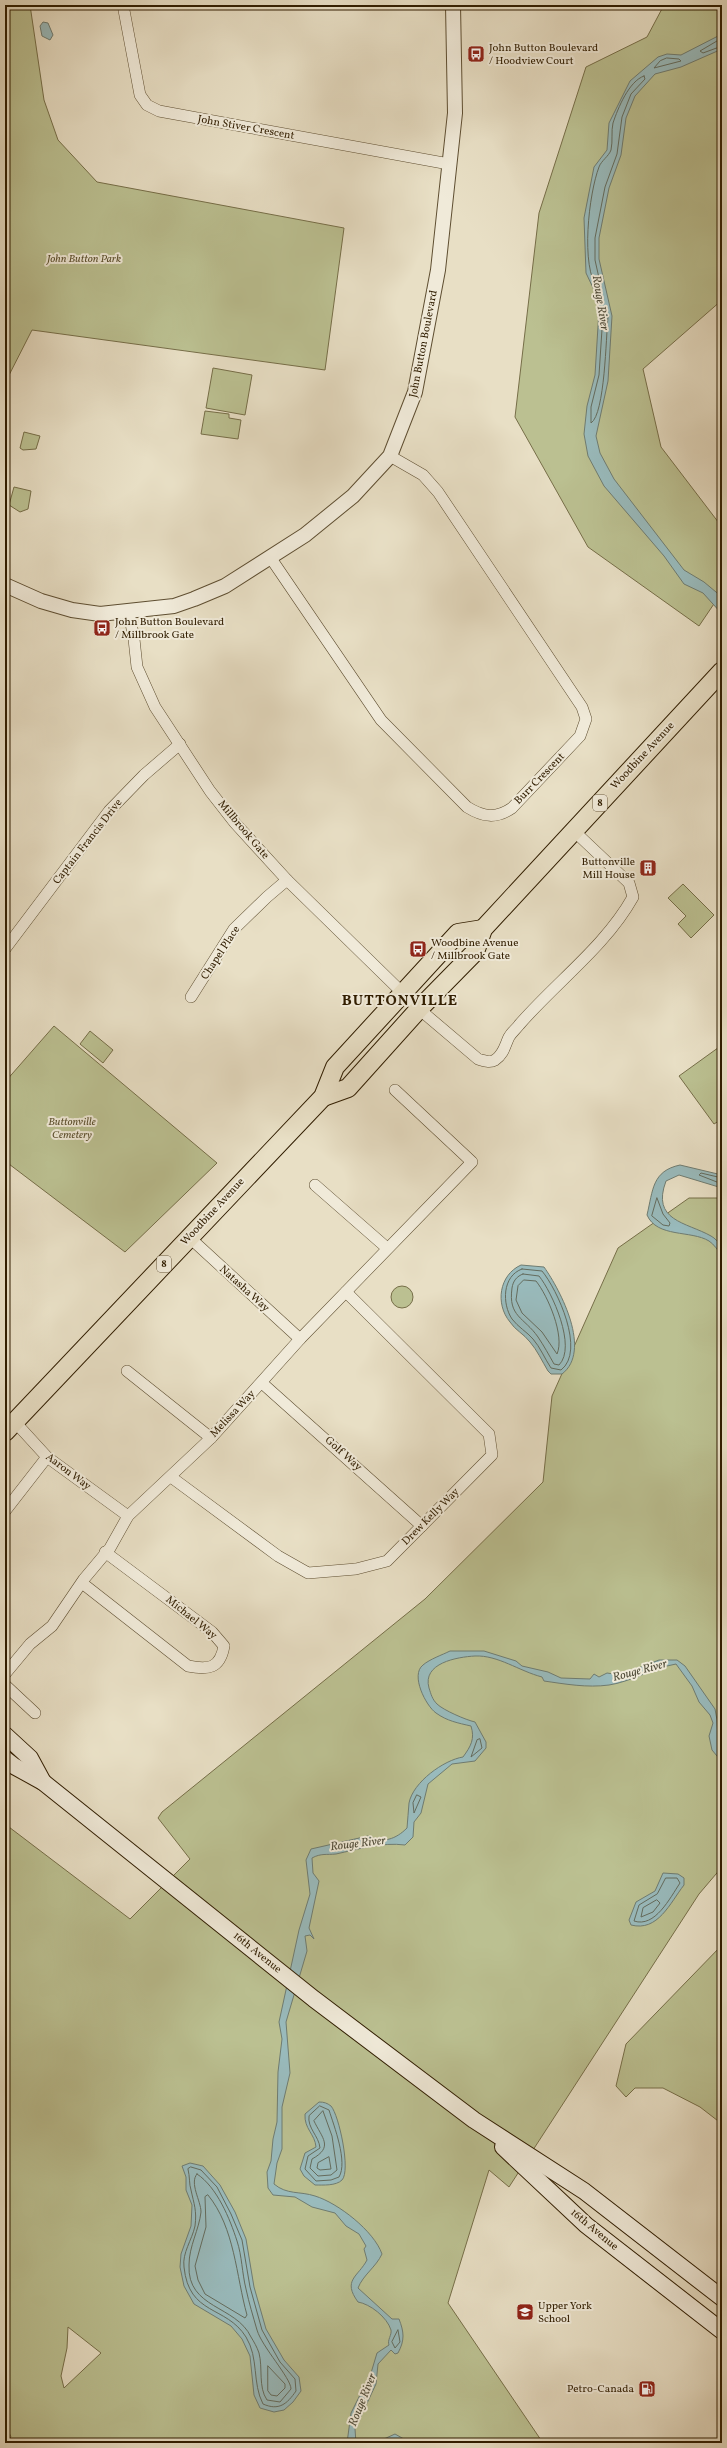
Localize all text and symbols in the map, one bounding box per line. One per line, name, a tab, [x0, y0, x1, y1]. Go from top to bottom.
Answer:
place label: John Button Boulevard / Hoodview Court	[489, 41, 598, 69]
bus stop icon: John Button Boulevard / Hoodview Court	[466, 44, 486, 64]
street label: John Stiver Crescent	[196, 112, 296, 144]
park label: John Button Park	[46, 252, 121, 267]
water label: Rouge River	[588, 274, 612, 332]
street label: John Button Boulevard	[406, 289, 442, 399]
place label: John Button Boulevard / Millbrook Gate	[115, 615, 224, 643]
bus stop icon: John Button Boulevard / Millbrook Gate	[92, 618, 112, 638]
street label: Woodbine Avenue	[608, 719, 678, 793]
street label: Burr Crescent	[511, 750, 569, 808]
road number: 8	[593, 795, 607, 811]
street label: Captain Francis Drive	[50, 796, 126, 888]
street label: Millbrook Gate	[214, 797, 272, 863]
place label: Buttonville Mill House	[582, 855, 635, 883]
building icon: Buttonville Mill House	[638, 858, 658, 878]
street label: Chapel Place	[198, 923, 244, 983]
place label: Woodbine Avenue / Millbrook Gate	[431, 936, 518, 964]
bus stop icon: Woodbine Avenue / Millbrook Gate	[408, 939, 428, 959]
district label: BUTTONVILLE	[342, 991, 458, 1012]
park label: Buttonville Cemetery	[48, 1115, 96, 1143]
street label: Woodbine Avenue	[178, 1175, 248, 1249]
road number: 8	[157, 1256, 171, 1272]
street label: Natasha Way	[216, 1262, 272, 1316]
street label: Melissa Way	[207, 1387, 259, 1441]
street label: Golf Way	[321, 1433, 365, 1475]
street label: Aaron Way	[42, 1450, 94, 1494]
street label: Drew Kelly Way	[399, 1485, 463, 1549]
street label: Michael Way	[162, 1593, 220, 1643]
water label: Rouge River	[611, 1656, 669, 1686]
water label: Rouge River	[329, 1833, 387, 1855]
street label: 16th Avenue	[230, 1929, 284, 1977]
street label: 16th Avenue	[567, 2205, 621, 2255]
place label: Upper York School	[538, 2299, 592, 2327]
school or university icon: Upper York School	[515, 2302, 535, 2322]
water label: Rouge River	[345, 2371, 381, 2429]
fuel station icon: Petro-Canada	[637, 2379, 657, 2399]
place label: Petro-Canada	[567, 2382, 635, 2397]

